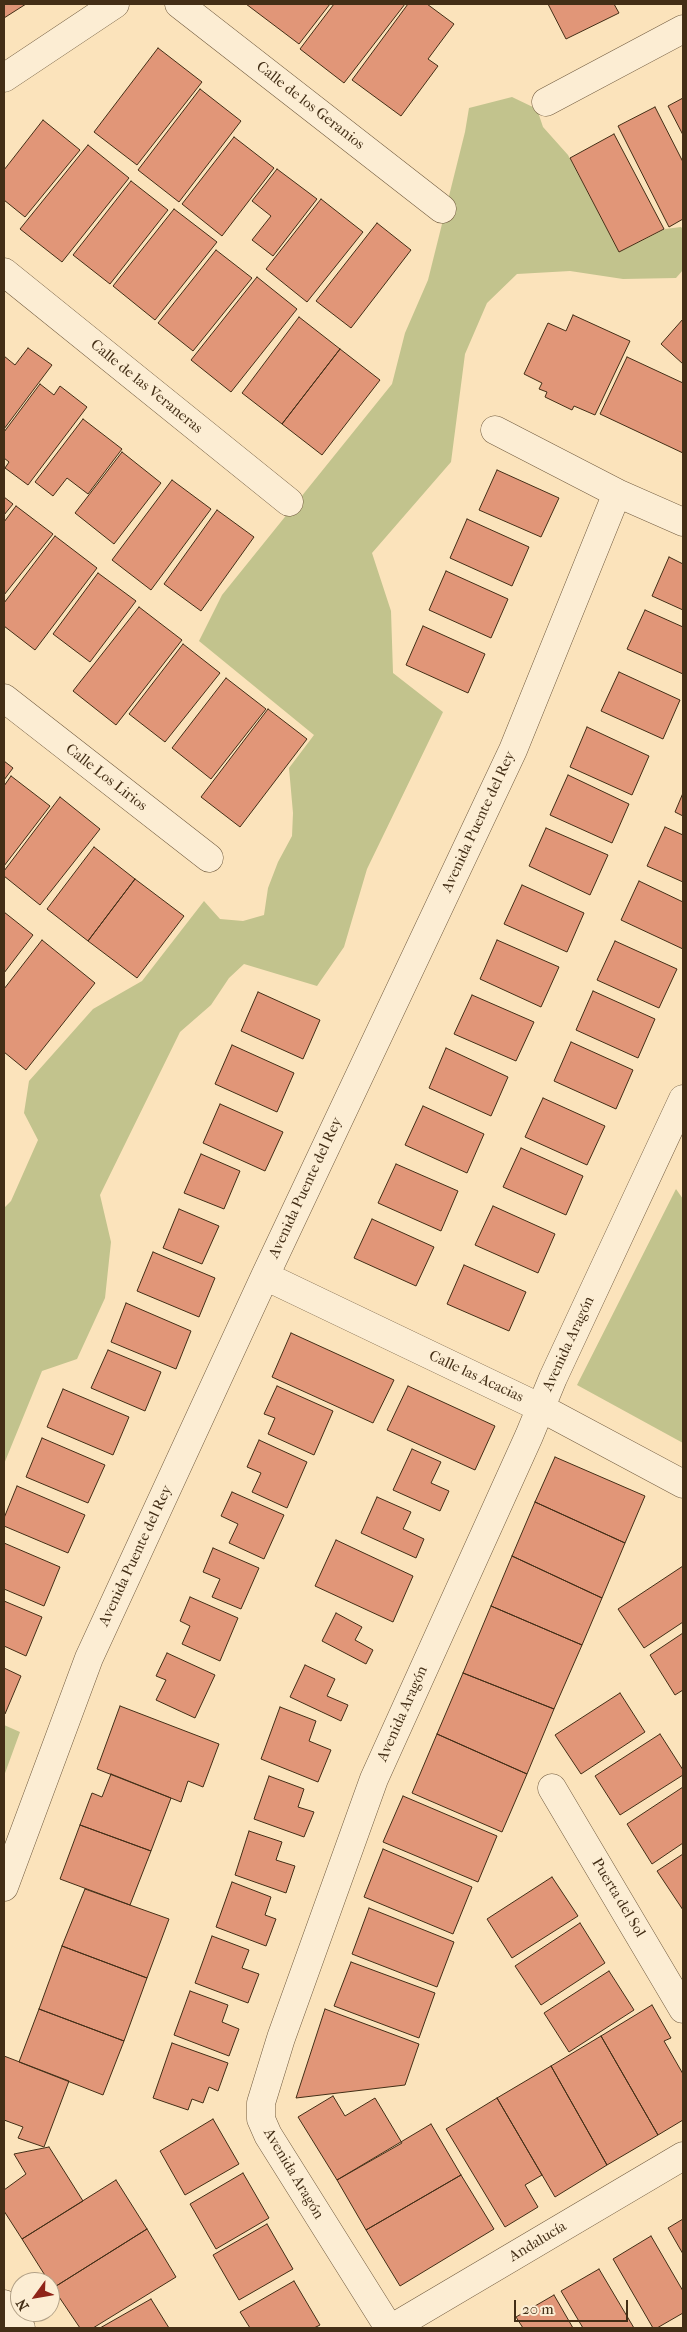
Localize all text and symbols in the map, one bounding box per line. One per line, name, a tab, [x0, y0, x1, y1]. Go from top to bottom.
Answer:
street label: Calle de los Geranios	[252, 58, 368, 154]
street label: Calle de las Veraneras	[86, 336, 206, 438]
street label: Calle Los Lirios	[62, 741, 150, 815]
street label: Avenida Puente del Rey	[438, 749, 520, 895]
street label: Avenida Puente del Rey	[265, 1115, 347, 1261]
street label: Avenida Aragón	[539, 1294, 599, 1394]
street label: Calle las Acacias	[426, 1347, 526, 1407]
street label: Avenida Puente del Rey	[95, 1483, 177, 1629]
street label: Avenida Aragón	[374, 1663, 432, 1765]
street label: Puerta del Sol	[587, 1855, 649, 1941]
street label: Avenida Aragón	[259, 2125, 327, 2223]
street label: Andalucía	[506, 2218, 570, 2266]
north arrow	[10, 2272, 60, 2322]
scale bar	[517, 2290, 631, 2322]
text: N	[13, 2296, 33, 2314]
text: 20 m	[522, 2300, 554, 2318]

